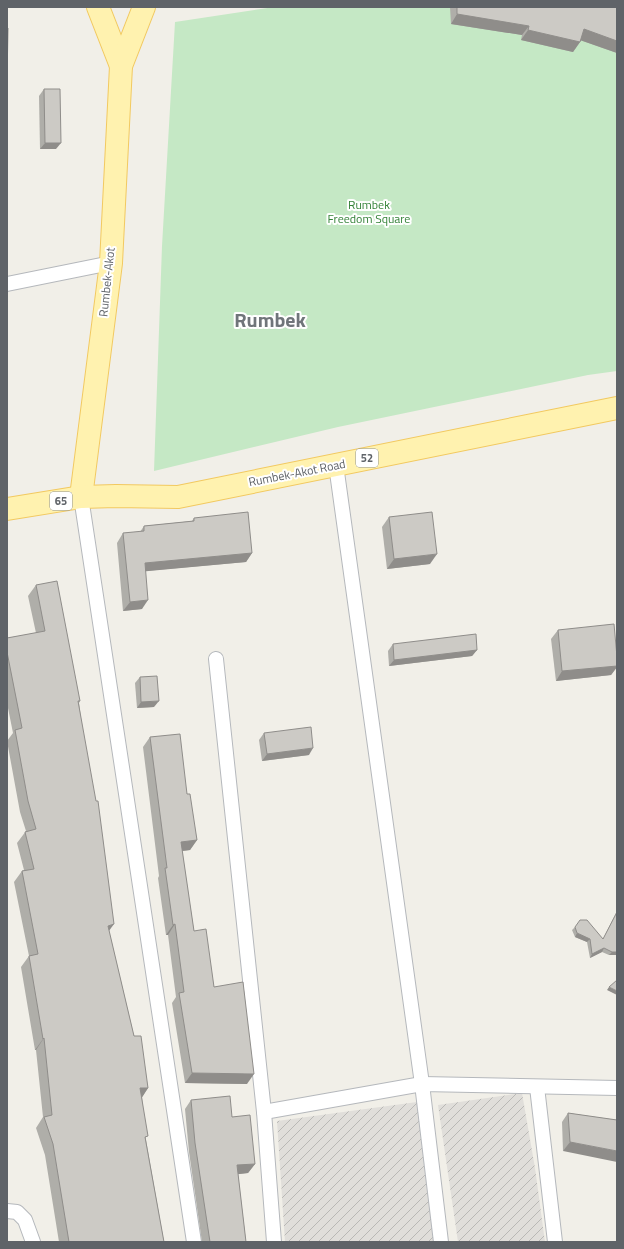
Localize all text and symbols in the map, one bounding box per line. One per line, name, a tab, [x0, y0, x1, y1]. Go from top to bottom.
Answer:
park label: Rumbek Freedom Square	[328, 195, 410, 228]
street label: Rumbek-Akot	[93, 245, 120, 318]
district label: Rumbek	[234, 304, 307, 335]
road number: 52	[356, 449, 378, 467]
street label: Rumbek-Akot Road	[247, 454, 347, 491]
road number: 65	[50, 492, 72, 510]

